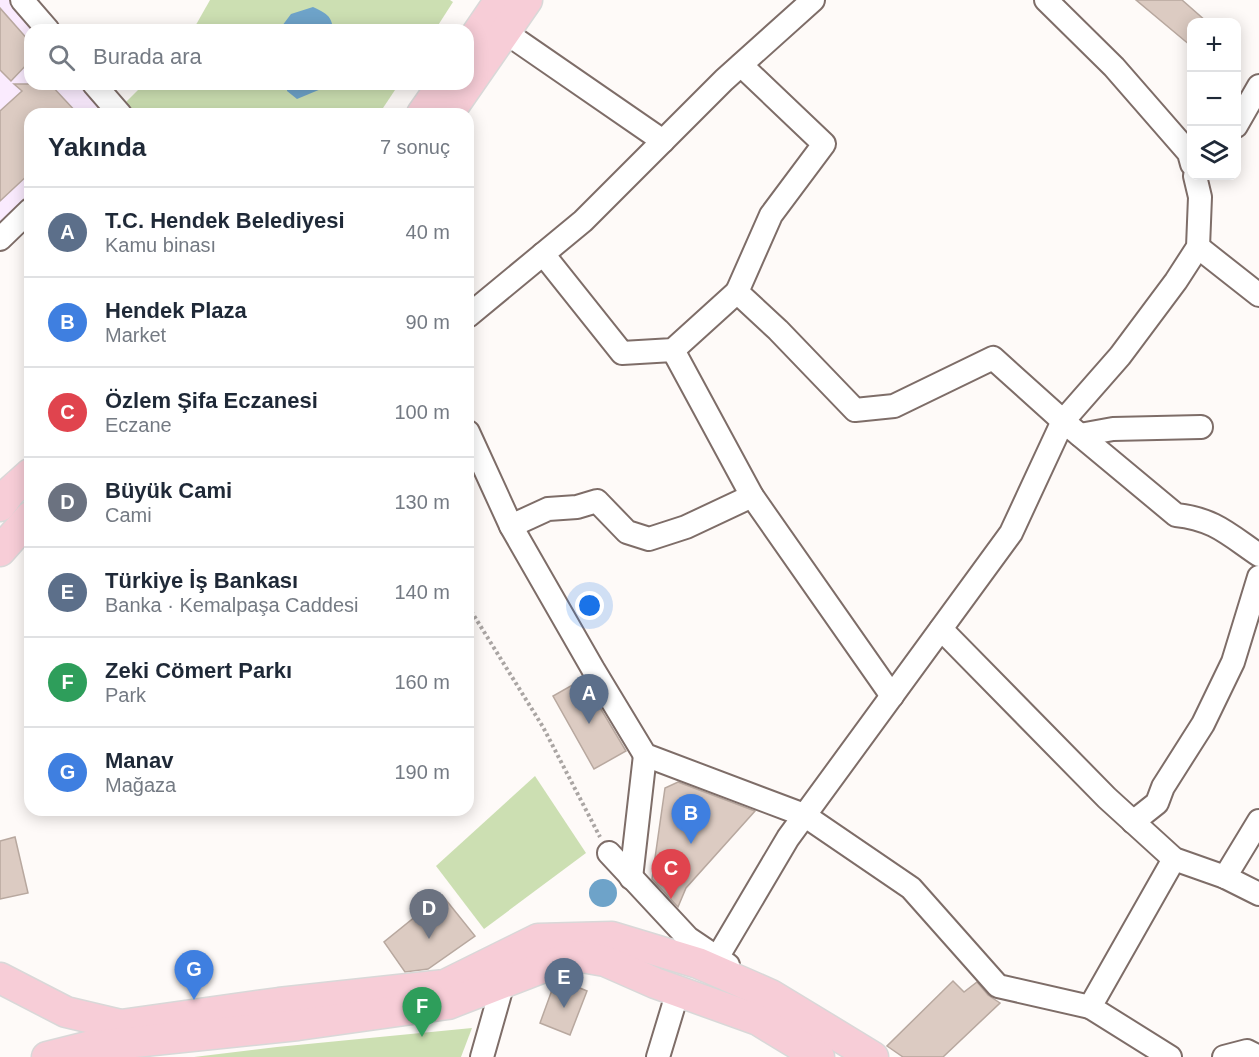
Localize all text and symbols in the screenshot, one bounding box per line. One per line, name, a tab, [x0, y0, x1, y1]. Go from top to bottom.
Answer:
map controls	[1187, 18, 1241, 180]
button: +	[1187, 18, 1241, 72]
search box	[24, 24, 474, 90]
icon: search	[45, 41, 78, 74]
text: Burada ara	[93, 44, 202, 69]
button: −	[1187, 72, 1241, 126]
button: layers	[1187, 126, 1241, 180]
text: Yakında	[48, 132, 146, 162]
text: 7 sonuç	[380, 136, 450, 158]
text: T.C. Hendek Belediyesi	[105, 208, 345, 233]
text: A	[60, 221, 75, 243]
text: 40 m	[406, 221, 450, 243]
text: Kamu binası	[105, 234, 216, 256]
text: Hendek Plaza	[105, 298, 247, 323]
text: B	[60, 311, 75, 333]
text: 90 m	[406, 311, 450, 333]
text: Market	[105, 324, 166, 346]
text: Özlem Şifa Eczanesi	[105, 388, 318, 413]
text: C	[60, 401, 75, 423]
text: 100 m	[394, 401, 450, 423]
text: Eczane	[105, 414, 172, 436]
text: Büyük Cami	[105, 478, 232, 503]
text: D	[60, 491, 75, 513]
text: 130 m	[394, 491, 450, 513]
text: Cami	[105, 504, 152, 526]
text: Türkiye İş Bankası	[105, 568, 298, 593]
text: E	[61, 581, 74, 603]
text: 140 m	[394, 581, 450, 603]
your location	[575, 591, 604, 620]
text: Banka · Kemalpaşa Caddesi	[105, 594, 358, 616]
text: Zeki Cömert Parkı	[105, 658, 292, 683]
text: F	[61, 671, 74, 693]
text: 160 m	[394, 671, 450, 693]
pin: A	[570, 674, 608, 724]
text: Park	[105, 684, 146, 706]
text: Manav	[105, 748, 173, 773]
text: G	[60, 761, 75, 783]
text: 190 m	[394, 761, 450, 783]
text: Mağaza	[105, 774, 176, 796]
pin: B	[672, 794, 710, 844]
pin: C	[652, 850, 690, 899]
pin: D	[410, 890, 448, 939]
pin: G	[174, 950, 214, 1000]
pin: E	[544, 958, 584, 1008]
pin: F	[402, 988, 442, 1037]

